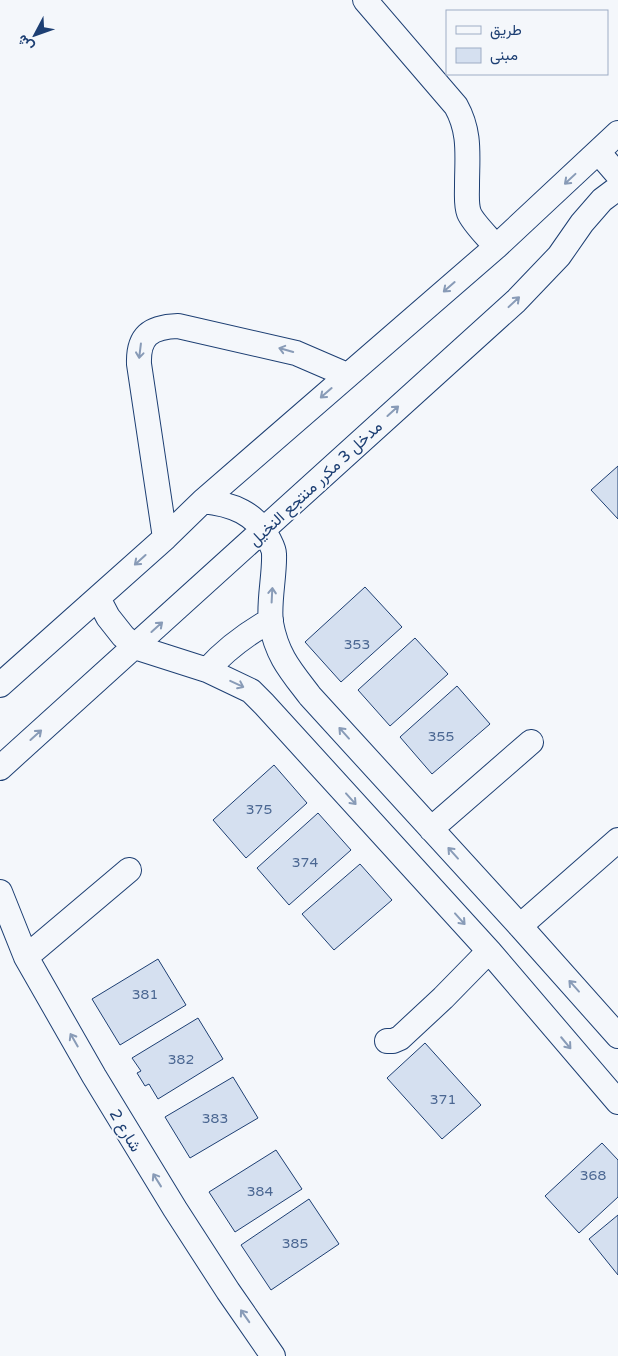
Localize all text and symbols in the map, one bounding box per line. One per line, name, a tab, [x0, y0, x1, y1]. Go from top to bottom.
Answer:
north arrow	[10, 10, 60, 60]
legend	[446, 10, 608, 75]
text: طريق	[490, 21, 522, 40]
text: ش	[14, 31, 38, 55]
text: مبنى	[490, 46, 518, 65]
one-way arrow	[564, 173, 577, 185]
one-way arrow	[443, 282, 456, 293]
one-way arrow	[508, 296, 520, 308]
one-way arrow	[135, 343, 145, 359]
one-way arrow	[278, 345, 294, 354]
one-way arrow	[320, 388, 333, 399]
one-way arrow	[387, 405, 400, 417]
street label: مدخل 3 مكرر منتجع النخيل	[245, 417, 387, 552]
one-way arrow	[133, 555, 146, 566]
one-way arrow	[268, 587, 277, 603]
one-way arrow	[151, 621, 164, 633]
house number: 353	[344, 636, 370, 653]
one-way arrow	[229, 680, 244, 690]
one-way arrow	[338, 726, 349, 739]
house number: 355	[428, 728, 454, 745]
one-way arrow	[30, 729, 42, 741]
one-way arrow	[345, 793, 357, 806]
house number: 375	[246, 801, 272, 818]
one-way arrow	[447, 846, 459, 859]
house number: 374	[292, 854, 318, 871]
one-way arrow	[454, 913, 466, 926]
one-way arrow	[568, 980, 580, 993]
house number: 381	[132, 986, 158, 1003]
one-way arrow	[68, 1034, 78, 1048]
one-way arrow	[560, 1036, 572, 1049]
house number: 382	[168, 1051, 194, 1068]
house number: 371	[430, 1091, 456, 1108]
street label: شارع 2	[104, 1105, 146, 1156]
house number: 383	[202, 1110, 228, 1127]
house number: 368	[580, 1167, 606, 1184]
one-way arrow	[152, 1173, 162, 1187]
house number: 384	[247, 1183, 273, 1200]
house number: 385	[282, 1235, 308, 1252]
one-way arrow	[240, 1309, 250, 1323]

